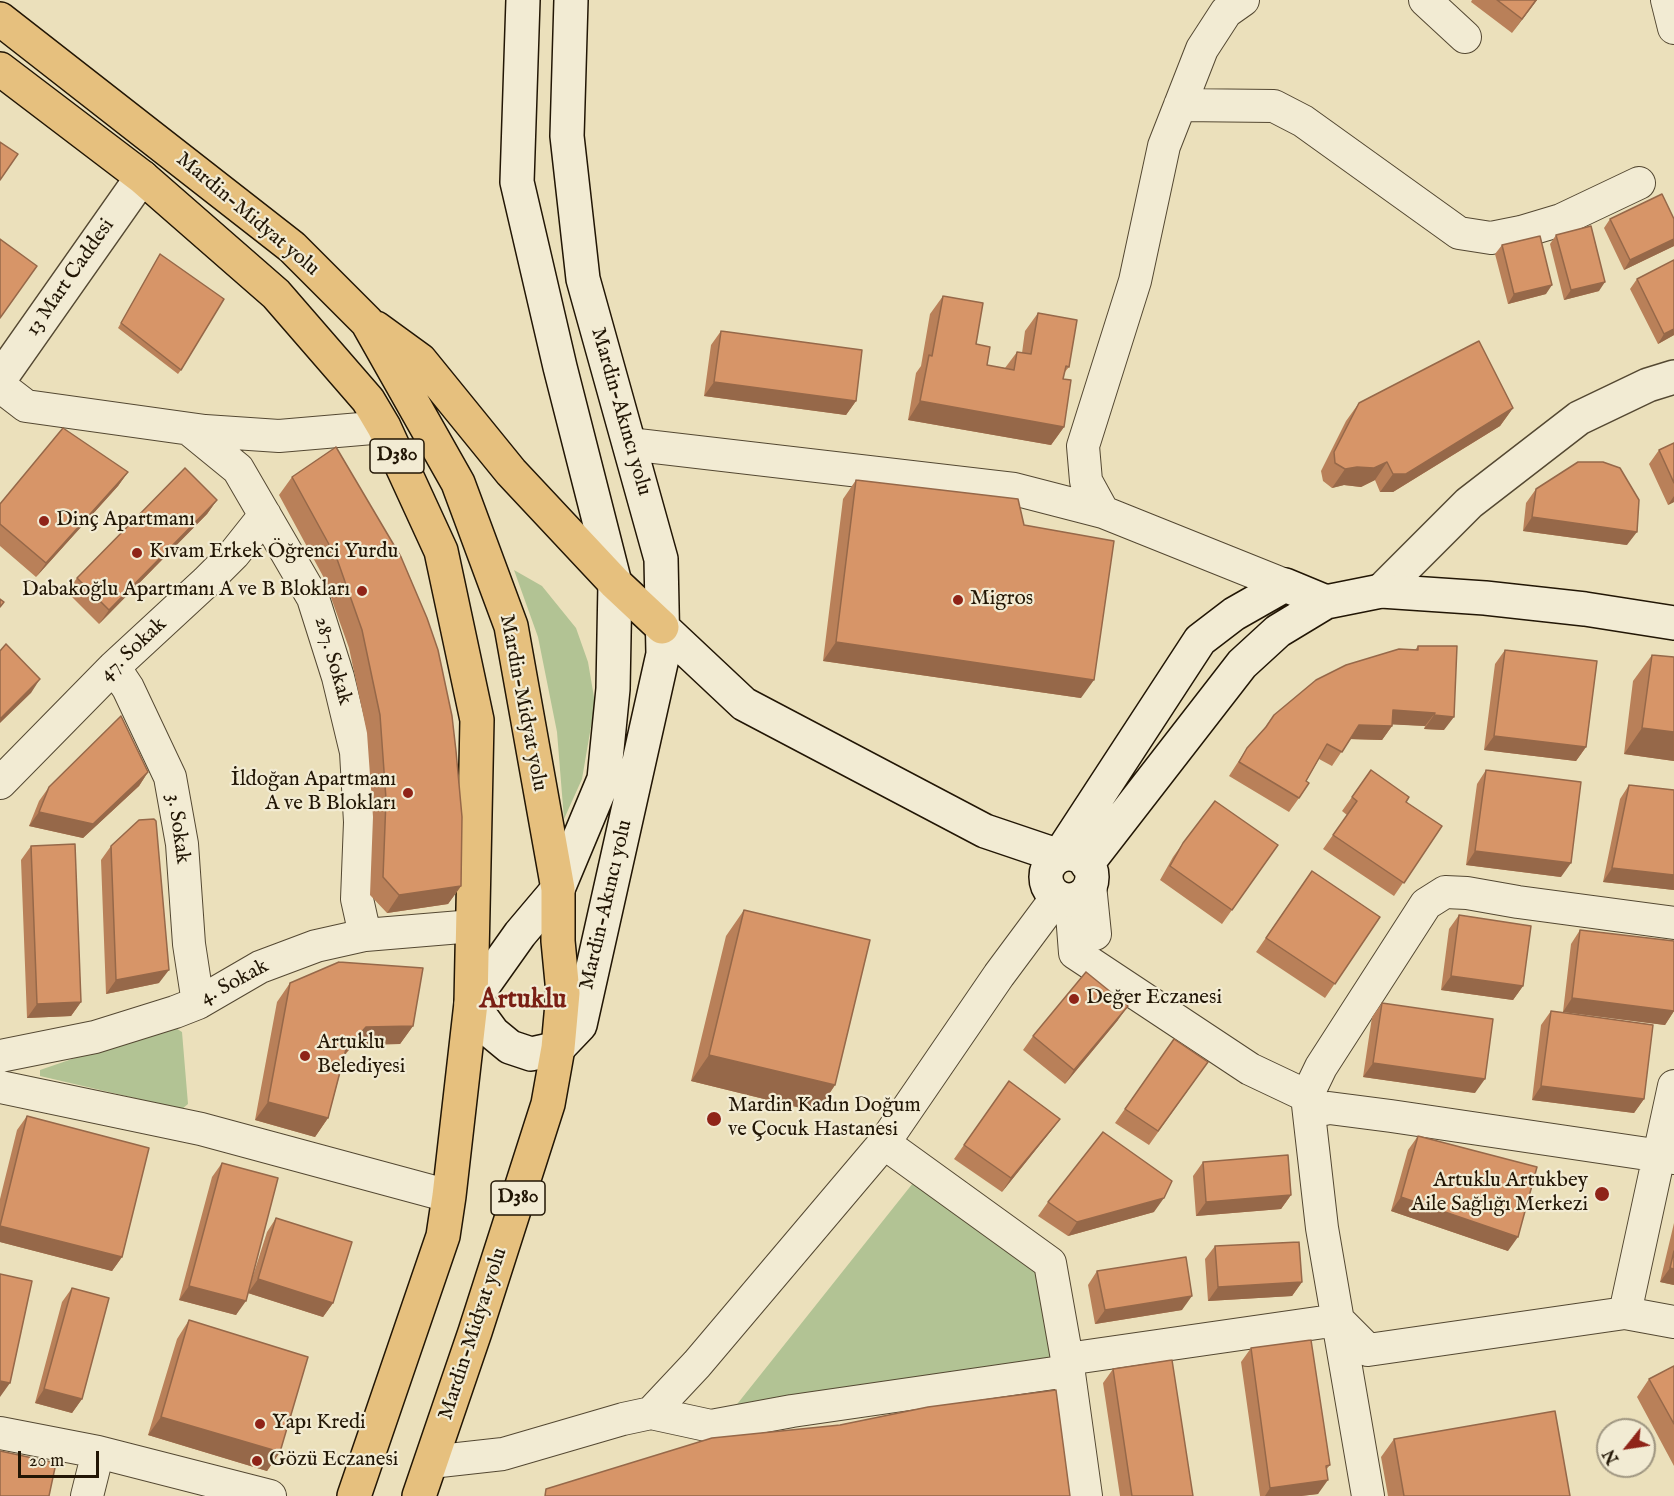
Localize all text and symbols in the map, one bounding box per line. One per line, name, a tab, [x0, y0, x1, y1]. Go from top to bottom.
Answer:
street label: Mardin-Midyat yolu	[170, 148, 324, 282]
street label: 13 Mart Caddesi	[21, 214, 121, 342]
street label: Mardin-Akıncı yolu	[584, 325, 656, 499]
road number: D380	[370, 439, 424, 473]
place label: Dinç Apartmanı	[56, 508, 195, 534]
marker: Dinç Apartmanı	[37, 514, 51, 528]
place label: Kıvam Erkek Öğrenci Yurdu	[149, 540, 398, 566]
marker: Kıvam Erkek Öğrenci Yurdu	[130, 546, 144, 560]
place label: Dabakoğlu Apartmanı A ve B Blokları	[22, 578, 350, 604]
marker: Dabakoğlu Apartmanı A ve B Blokları	[355, 584, 369, 598]
place label: Migros	[970, 587, 1033, 613]
marker: Migros	[951, 593, 965, 607]
street label: 47. Sokak	[95, 613, 173, 687]
street label: Mardin-Midyat yolu	[493, 613, 551, 793]
street label: 287. Sokak	[307, 614, 357, 708]
place label: İldoğan Apartmanı A ve B Blokları	[231, 768, 396, 818]
marker: İldoğan Apartmanı A ve B Blokları	[401, 786, 415, 800]
street label: 3. Sokak	[160, 792, 194, 866]
street label: Mardin-Akıncı yolu	[575, 818, 639, 992]
street label: 4. Sokak	[197, 955, 273, 1011]
district label: Artuklu	[479, 985, 567, 1017]
place label: Değer Eczanesi	[1086, 986, 1222, 1012]
marker: Değer Eczanesi	[1067, 992, 1081, 1006]
place label: Artuklu Belediyesi	[317, 1031, 405, 1081]
marker: Artuklu Belediyesi	[298, 1049, 312, 1063]
place label: Mardin Kadın Doğum ve Çocuk Hastanesi	[728, 1094, 921, 1144]
marker: Mardin Kadın Doğum ve Çocuk Hastanesi	[705, 1110, 723, 1128]
place label: Artuklu Artukbey Aile Sağlığı Merkezi	[1411, 1169, 1588, 1219]
road number: D380	[491, 1181, 545, 1215]
marker: Artuklu Artukbey Aile Sağlığı Merkezi	[1593, 1185, 1611, 1203]
street label: Mardin-Midyat yolu	[434, 1245, 514, 1423]
place label: Yapı Kredi	[272, 1411, 366, 1437]
marker: Yapı Kredi	[253, 1417, 267, 1431]
north arrow	[1596, 1418, 1656, 1478]
scale bar	[21, 1439, 102, 1477]
text: N	[1600, 1445, 1624, 1467]
place label: Gözü Eczanesi	[269, 1448, 398, 1474]
text: 20 m	[29, 1450, 64, 1473]
marker: Gözü Eczanesi	[250, 1454, 264, 1468]

